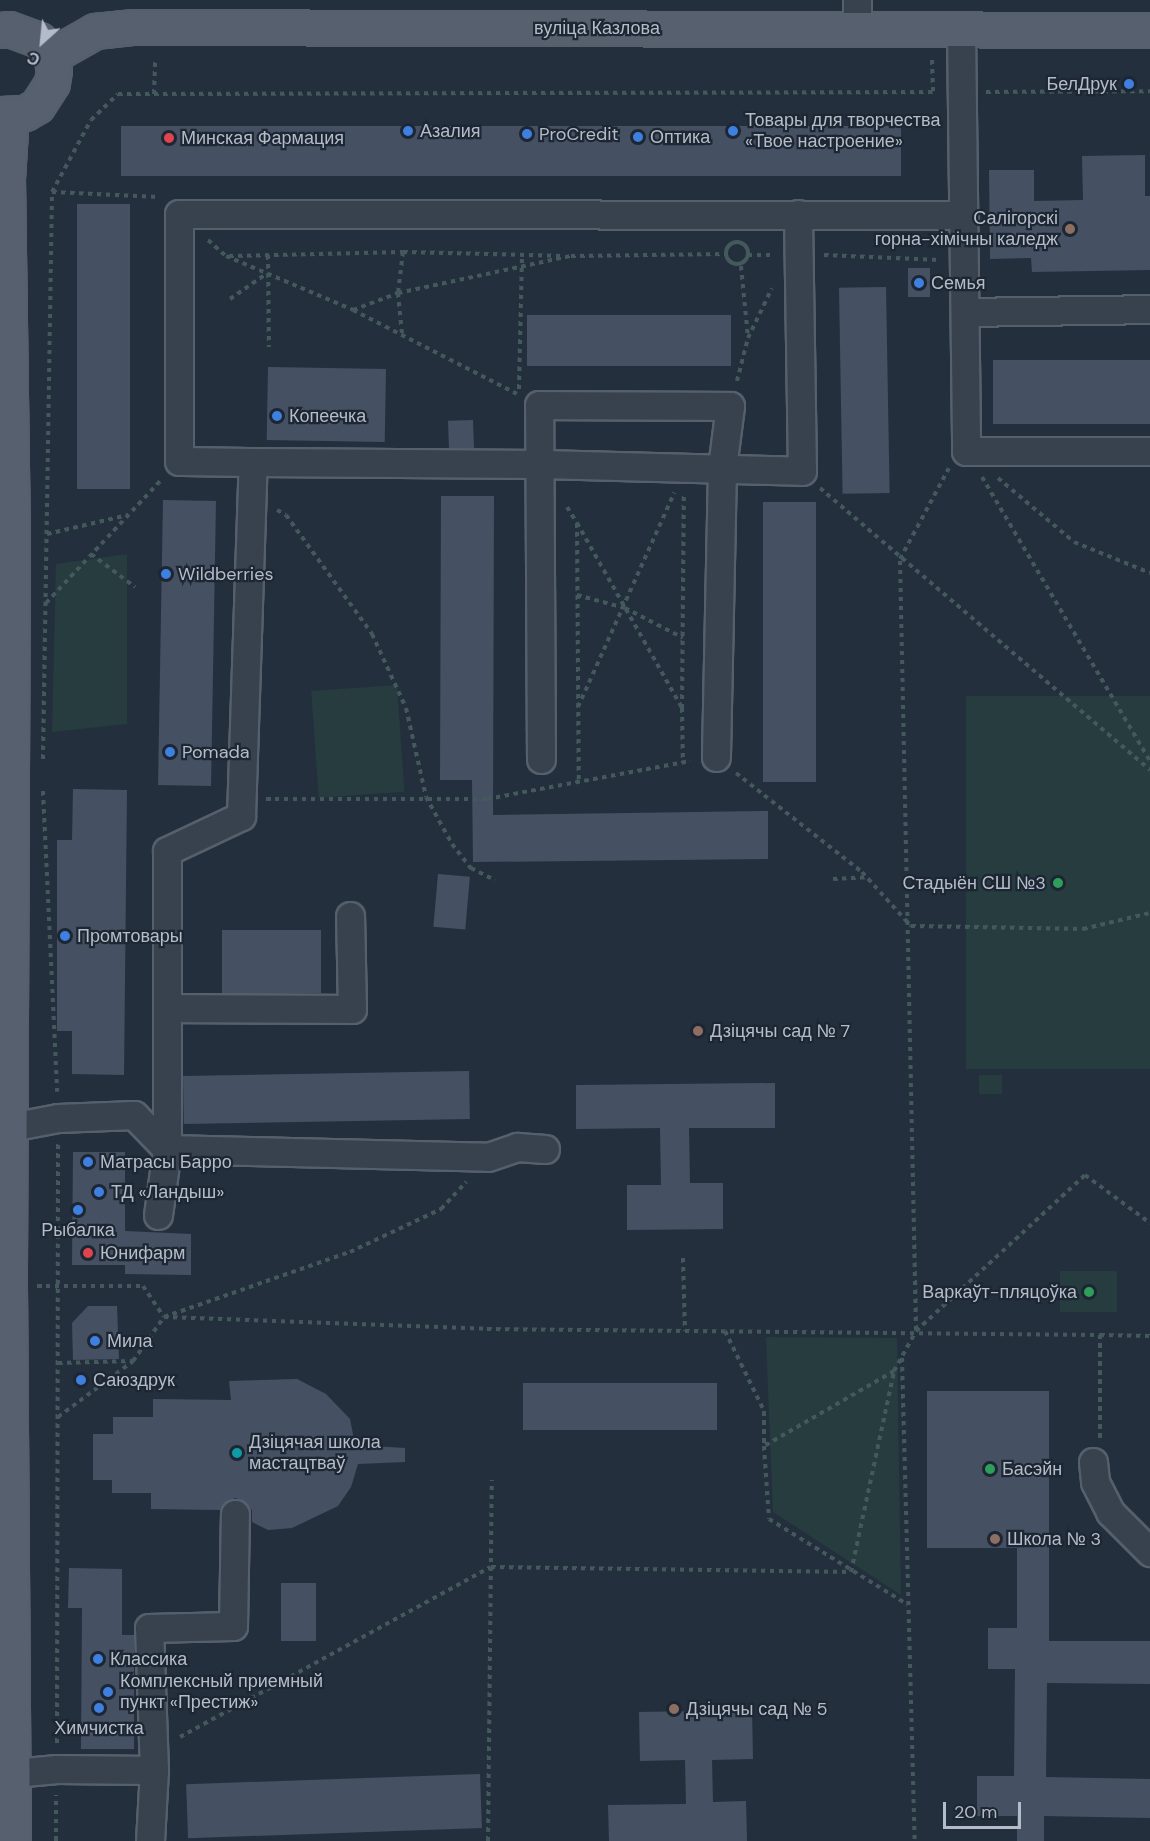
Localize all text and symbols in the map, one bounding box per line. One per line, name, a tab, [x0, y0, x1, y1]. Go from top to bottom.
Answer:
north arrow	[12, 12, 72, 72]
street label: вуліца Казлова	[534, 17, 660, 39]
text: С	[24, 47, 44, 70]
place label: БелДрук	[1046, 73, 1117, 95]
marker: БелДрук	[1122, 77, 1136, 91]
place label: Товары для творчества «Твое настроение»	[745, 110, 940, 152]
place label: Азалия	[420, 120, 481, 142]
place label: ProCredit	[539, 123, 619, 145]
marker: Азалия	[401, 124, 415, 138]
marker: Товары для творчества «Твое настроение»	[726, 124, 740, 138]
place label: Оптика	[650, 126, 710, 148]
place label: Минская Фармация	[181, 127, 344, 149]
marker: ProCredit	[520, 127, 534, 141]
marker: Оптика	[631, 130, 645, 144]
marker: Минская Фармация	[162, 131, 176, 145]
place label: Салігорскі горна-хімічны каледж	[875, 208, 1058, 250]
marker: Салігорскі горна-хімічны каледж	[1063, 222, 1077, 236]
place label: Семья	[931, 272, 986, 294]
marker: Семья	[912, 276, 926, 290]
place label: Копеечка	[289, 405, 366, 427]
marker: Копеечка	[270, 409, 284, 423]
place label: Wildberries	[178, 563, 273, 585]
marker: Wildberries	[159, 567, 173, 581]
place label: Pomada	[182, 741, 249, 763]
marker: Pomada	[163, 745, 177, 759]
place label: Стадыён СШ №3	[903, 872, 1046, 894]
marker: Стадыён СШ №3	[1051, 876, 1065, 890]
place label: Промтовары	[77, 925, 183, 947]
marker: Промтовары	[58, 929, 72, 943]
place label: Дзіцячы сад № 7	[710, 1020, 850, 1042]
marker: Дзіцячы сад № 7	[691, 1024, 705, 1038]
place label: Матрасы Барро	[100, 1151, 232, 1173]
marker: Матрасы Барро	[81, 1155, 95, 1169]
place label: ТД «Ландыш»	[111, 1181, 224, 1203]
marker: ТД «Ландыш»	[92, 1185, 106, 1199]
marker: Рыбалка	[71, 1203, 85, 1217]
place label: Рыбалка	[41, 1219, 115, 1241]
place label: Юнифарм	[100, 1242, 185, 1264]
marker: Юнифарм	[81, 1246, 95, 1260]
place label: Варкаўт-пляцоўка	[922, 1281, 1077, 1303]
marker: Варкаўт-пляцоўка	[1082, 1285, 1096, 1299]
place label: Мила	[107, 1330, 153, 1352]
marker: Мила	[88, 1334, 102, 1348]
place label: Саюздрук	[93, 1369, 175, 1391]
marker: Саюздрук	[74, 1373, 88, 1387]
place label: Дзіцячая школа мастацтваў	[249, 1432, 381, 1474]
marker: Дзіцячая школа мастацтваў	[230, 1446, 244, 1460]
place label: Басэйн	[1002, 1458, 1062, 1480]
marker: Басэйн	[983, 1462, 997, 1476]
place label: Школа № 3	[1007, 1528, 1101, 1550]
marker: Школа № 3	[988, 1532, 1002, 1546]
place label: Классика	[110, 1648, 187, 1670]
marker: Классика	[91, 1652, 105, 1666]
place label: Комплексный приемный пункт «Престиж»	[120, 1671, 323, 1714]
marker: Комплексный приемный пункт «Престиж»	[101, 1685, 115, 1699]
place label: Дзіцячы сад № 5	[686, 1698, 828, 1720]
marker: Химчистка	[92, 1701, 106, 1715]
marker: Дзіцячы сад № 5	[667, 1702, 681, 1716]
place label: Химчистка	[54, 1717, 144, 1739]
scale bar	[946, 1790, 1024, 1828]
text: 20 m	[954, 1800, 997, 1824]

